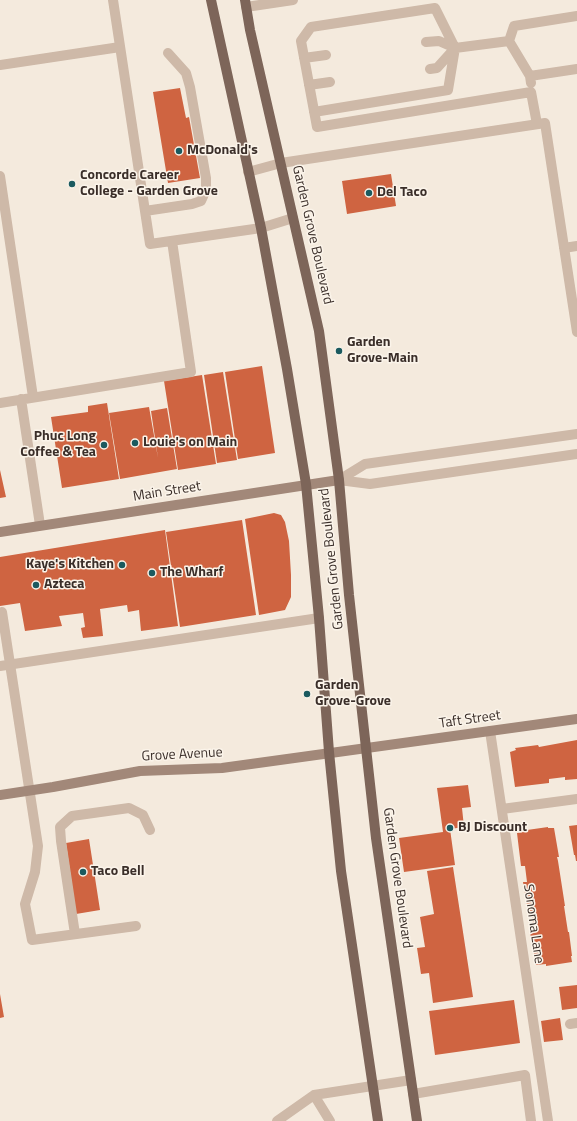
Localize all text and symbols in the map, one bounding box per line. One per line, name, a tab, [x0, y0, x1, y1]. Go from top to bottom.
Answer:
place label: McDonald's	[187, 143, 258, 159]
marker: McDonald's	[174, 146, 184, 156]
street label: Garden Grove Boulevard	[288, 164, 336, 306]
place label: Concorde Career College - Garden Grove	[80, 168, 218, 200]
marker: Concorde Career College - Garden Grove	[67, 179, 77, 189]
place label: Del Taco	[377, 185, 427, 201]
marker: Del Taco	[364, 188, 374, 198]
place label: Garden Grove-Main	[347, 335, 418, 368]
marker: Garden Grove-Main	[334, 346, 344, 356]
place label: Phuc Long Coffee & Tea	[20, 429, 96, 462]
place label: Louie's on Main	[143, 435, 237, 451]
marker: Louie's on Main	[130, 438, 140, 448]
marker: Phuc Long Coffee & Tea	[99, 440, 109, 450]
street label: Main Street	[132, 478, 202, 506]
street label: Garden Grove Boulevard	[316, 487, 348, 631]
place label: Kaye's Kitchen	[26, 557, 114, 573]
marker: Kaye's Kitchen	[117, 560, 127, 570]
place label: The Wharf	[160, 565, 223, 581]
marker: The Wharf	[147, 568, 157, 578]
place label: Azteca	[44, 577, 84, 593]
marker: Azteca	[31, 580, 41, 590]
place label: Garden Grove-Grove	[315, 678, 391, 710]
marker: Garden Grove-Grove	[302, 689, 312, 699]
street label: Taft Street	[438, 707, 502, 733]
street label: Grove Avenue	[141, 744, 223, 766]
street label: Garden Grove Boulevard	[379, 806, 415, 950]
place label: BJ Discount	[458, 820, 527, 836]
marker: BJ Discount	[445, 823, 455, 833]
place label: Taco Bell	[91, 864, 144, 880]
marker: Taco Bell	[78, 867, 88, 877]
street label: Sonoma Lane	[519, 883, 547, 965]

